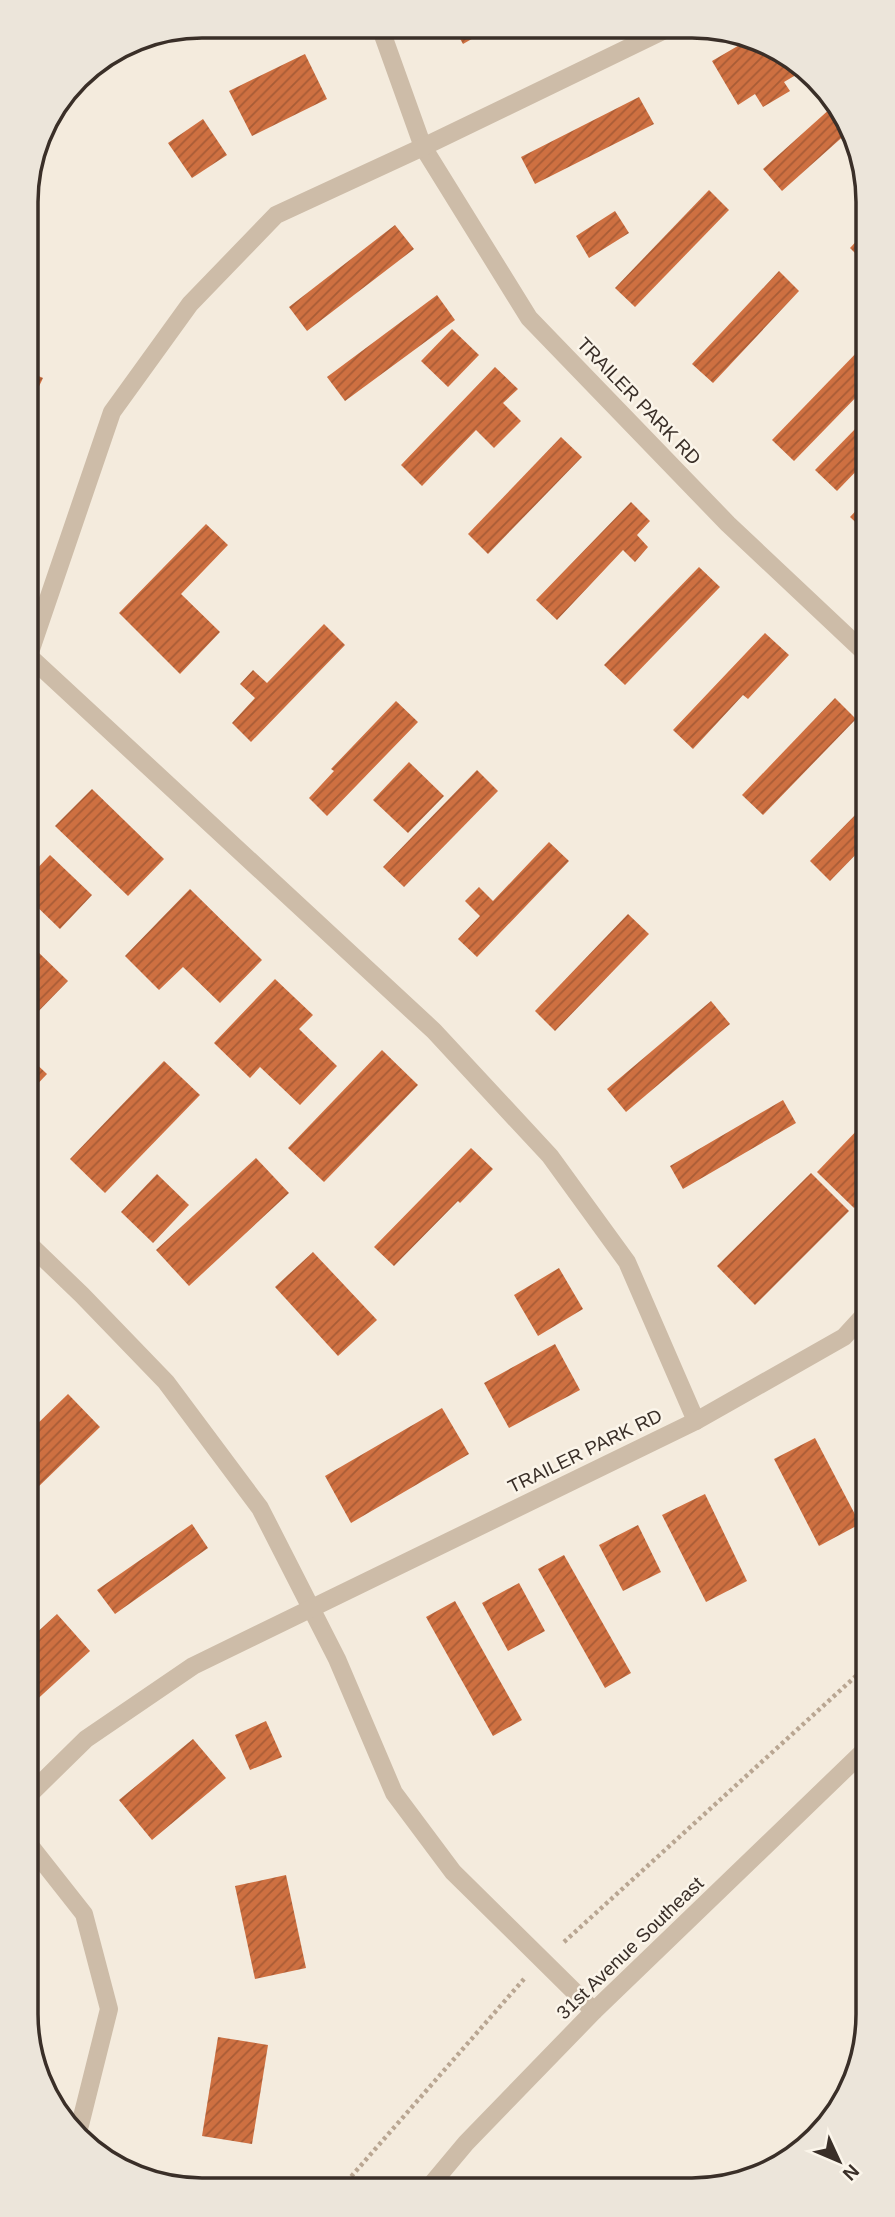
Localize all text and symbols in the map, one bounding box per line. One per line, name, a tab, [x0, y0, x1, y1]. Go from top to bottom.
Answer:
street label: TRAILER PARK RD	[573, 333, 705, 469]
street label: TRAILER PARK RD	[505, 1405, 665, 1497]
street label: 31st Avenue Southeast	[553, 1872, 708, 2023]
north arrow	[804, 2126, 874, 2196]
text: N	[839, 2160, 863, 2185]

